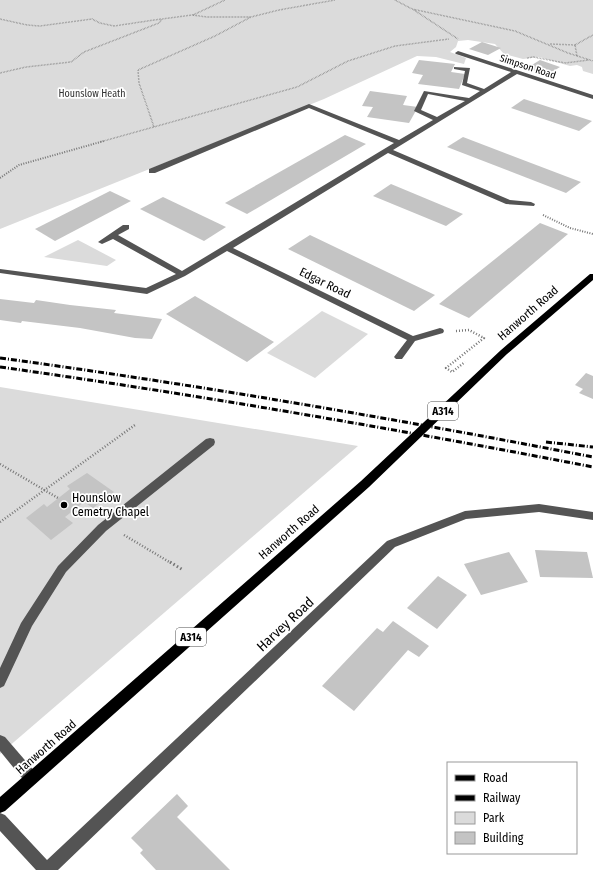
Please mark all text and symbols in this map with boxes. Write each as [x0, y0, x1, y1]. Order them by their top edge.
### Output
street label: Simpson Road [498, 52, 557, 82]
park label: Hounslow Heath [58, 88, 126, 100]
street label: Edgar Road [297, 265, 353, 301]
street label: Hanworth Road [495, 283, 561, 343]
road number: A314 [428, 402, 458, 420]
place label: Hounslow Cemetry Chapel [72, 491, 149, 519]
marker: Hounslow Cemetry Chapel [59, 500, 69, 510]
street label: Hanworth Road [256, 502, 322, 562]
street label: Harvey Road [253, 594, 317, 655]
road number: A314 [176, 628, 206, 646]
street label: Hanworth Road [13, 717, 79, 777]
legend [447, 762, 577, 854]
text: Road [483, 771, 508, 785]
text: Railway [483, 791, 521, 805]
text: Park [483, 811, 505, 825]
text: Building [483, 831, 524, 845]

